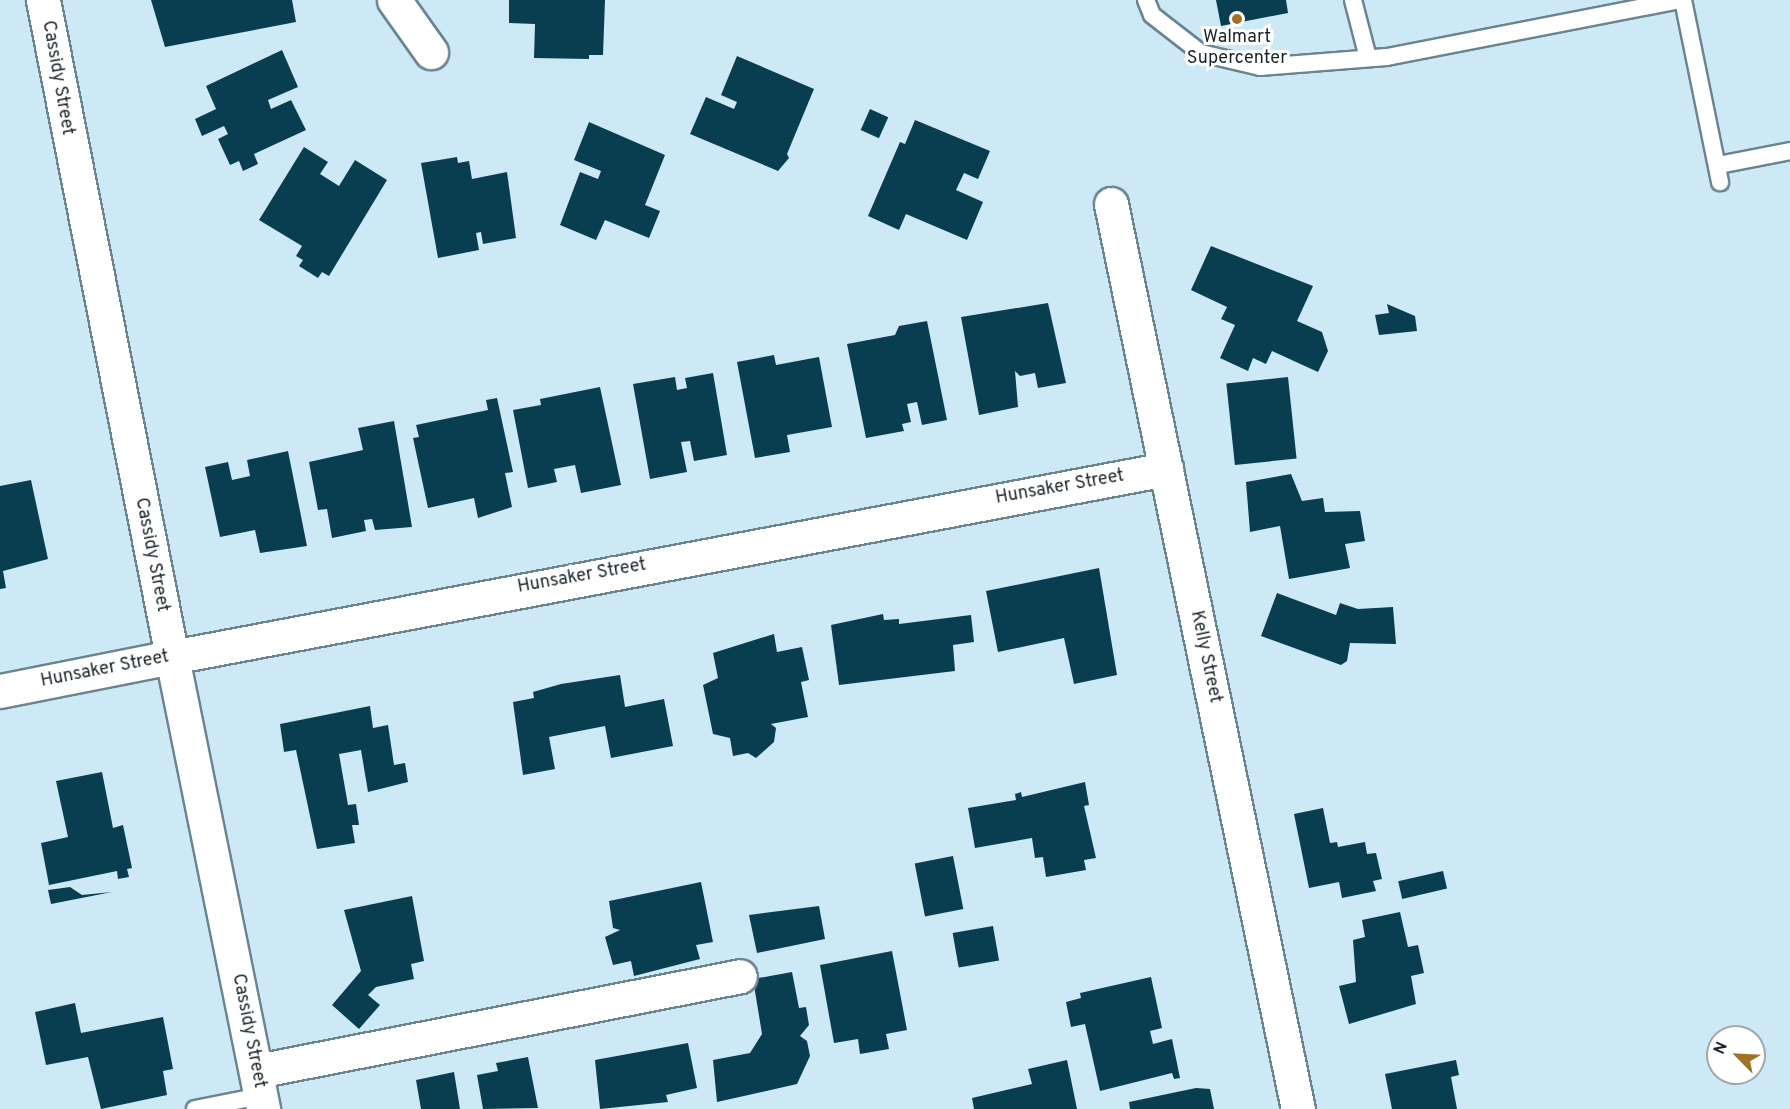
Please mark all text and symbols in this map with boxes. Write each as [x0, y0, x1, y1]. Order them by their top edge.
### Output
marker: Walmart Supercenter [1230, 12, 1244, 26]
street label: Cassidy Street [36, 19, 78, 137]
place label: Walmart Supercenter [1187, 28, 1287, 70]
street label: Hunsaker Street [994, 466, 1126, 510]
street label: Cassidy Street [129, 496, 173, 614]
street label: Hunsaker Street [516, 555, 648, 599]
street label: Kelly Street [1185, 609, 1225, 705]
street label: Hunsaker Street [39, 647, 171, 693]
street label: Cassidy Street [226, 972, 270, 1090]
north arrow [1706, 1025, 1766, 1085]
text: N [1710, 1039, 1733, 1058]

